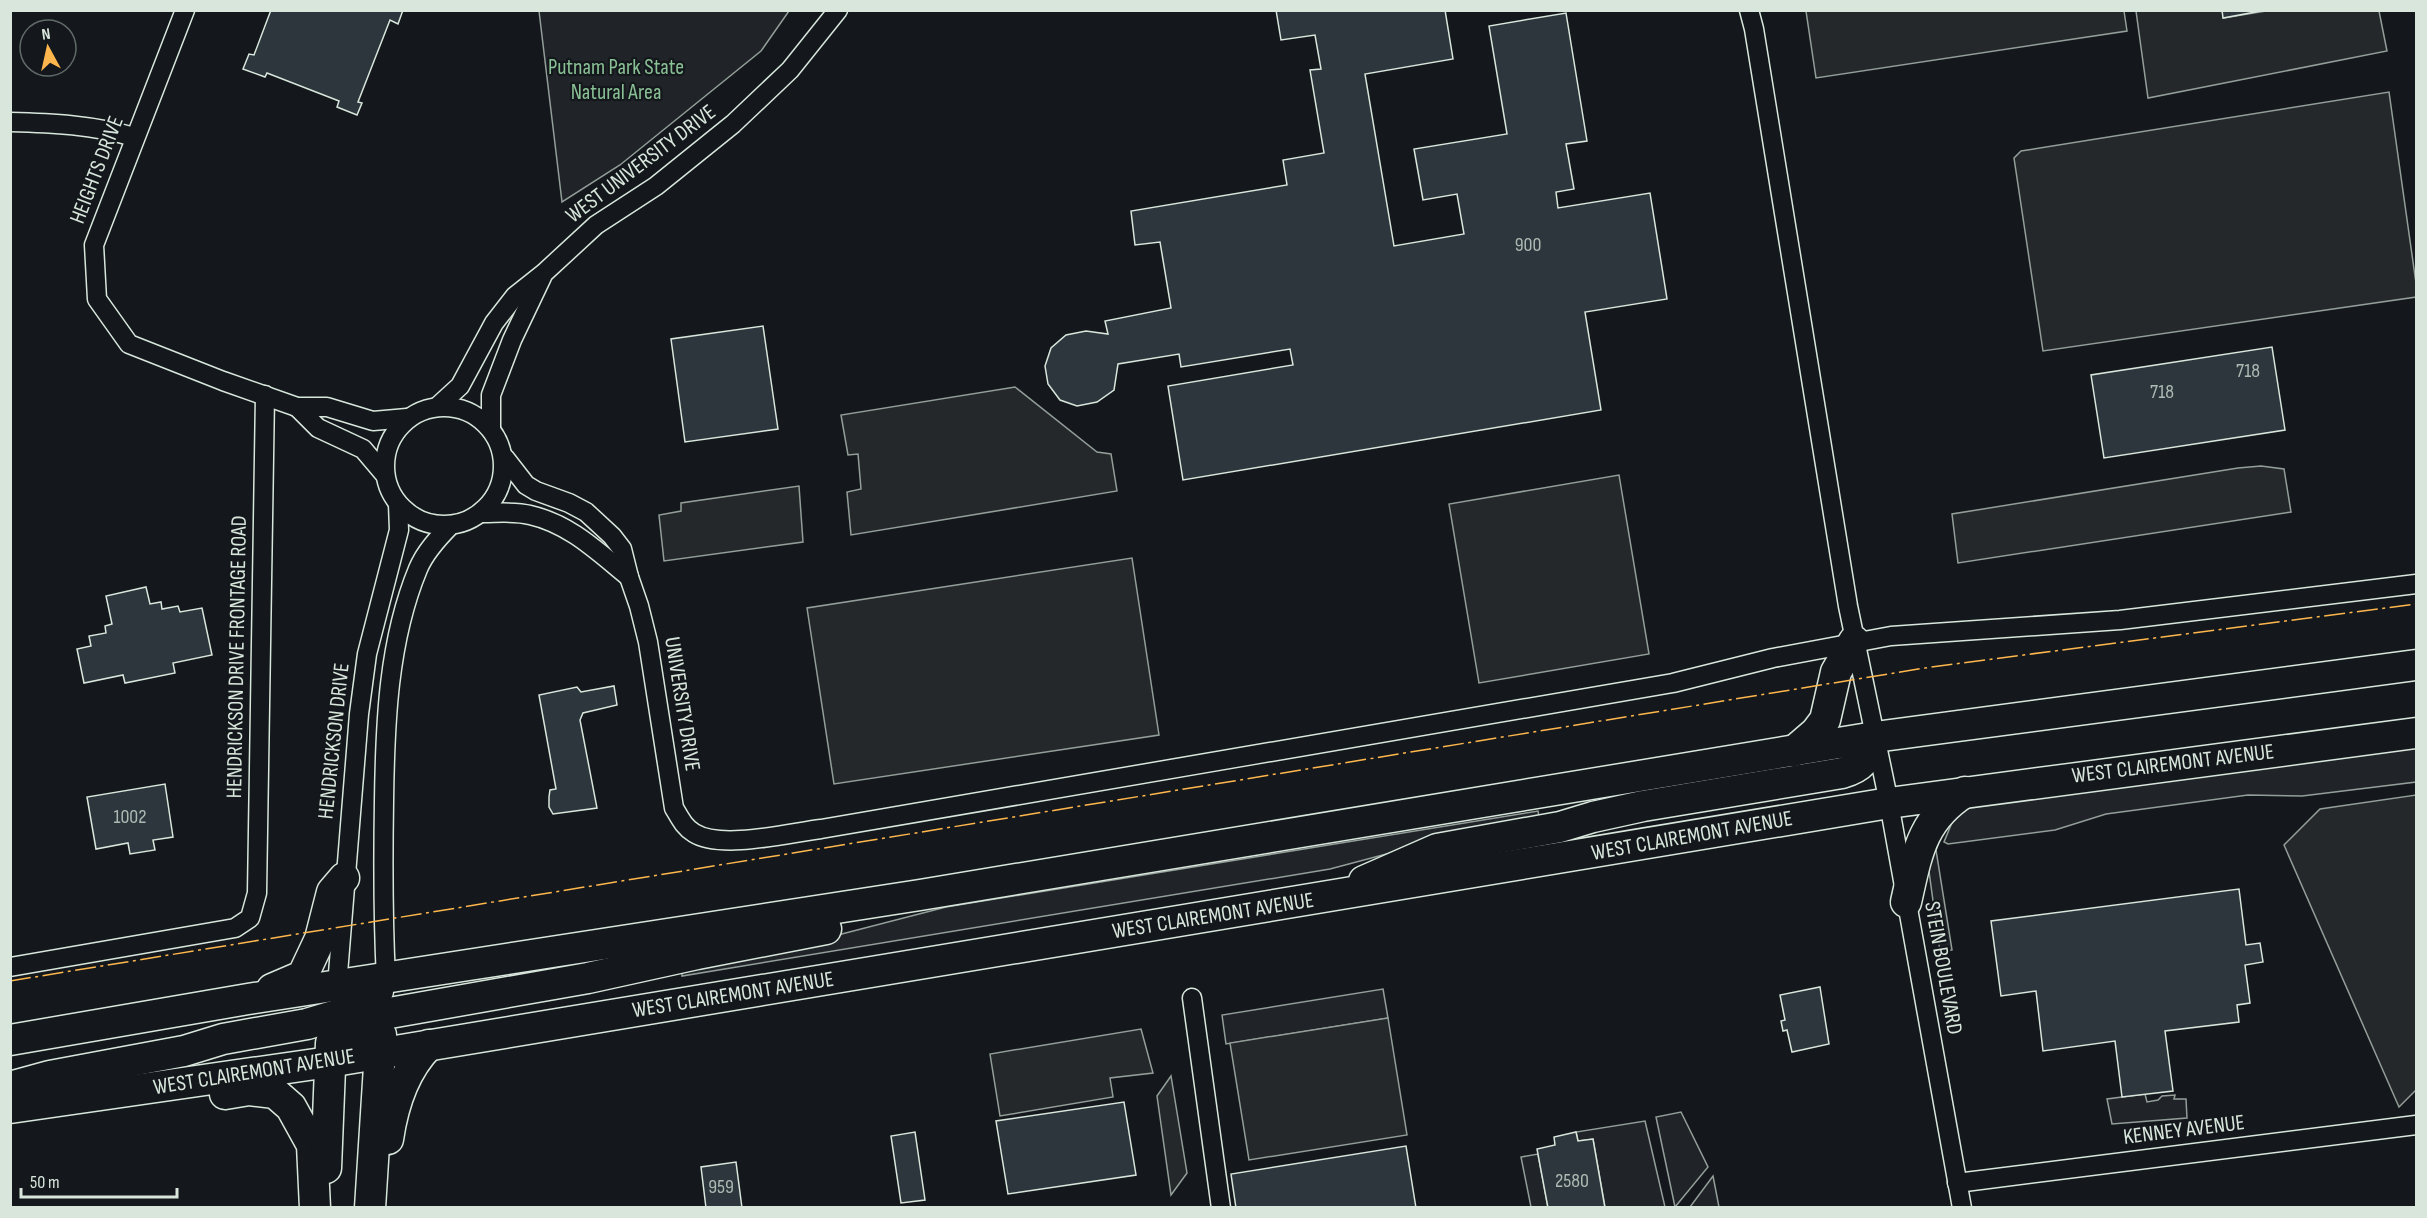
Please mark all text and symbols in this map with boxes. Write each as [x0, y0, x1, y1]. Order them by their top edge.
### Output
north arrow [18, 18, 78, 78]
text: N [41, 25, 52, 45]
park label: Putnam Park State Natural Area [548, 54, 684, 106]
street label: WEST UNIVERSITY DRIVE [561, 99, 721, 229]
street label: HEIGHTS DRIVE [64, 112, 130, 228]
house number: 900 [1515, 233, 1541, 257]
house number: 718 [2236, 359, 2260, 383]
house number: 718 [2150, 380, 2174, 404]
street label: HENDRICKSON DRIVE FRONTAGE ROAD [221, 515, 253, 799]
street label: UNIVERSITY DRIVE [658, 635, 706, 773]
street label: HENDRICKSON DRIVE [312, 662, 356, 820]
street label: WEST CLAIREMONT AVENUE [2070, 738, 2276, 790]
house number: 1002 [113, 805, 147, 829]
street label: WEST CLAIREMONT AVENUE [1589, 805, 1795, 867]
street label: WEST CLAIREMONT AVENUE [1110, 887, 1316, 945]
street label: STEIN BOULEVARD [1918, 899, 1968, 1037]
street label: WEST CLAIREMONT AVENUE [630, 966, 836, 1024]
street label: WEST CLAIREMONT AVENUE [151, 1043, 357, 1101]
street label: KENNEY AVENUE [2122, 1109, 2246, 1151]
scale bar [21, 1161, 177, 1199]
house number: 2580 [1555, 1169, 1589, 1193]
text: 50 m [30, 1172, 60, 1193]
house number: 959 [708, 1175, 734, 1199]

